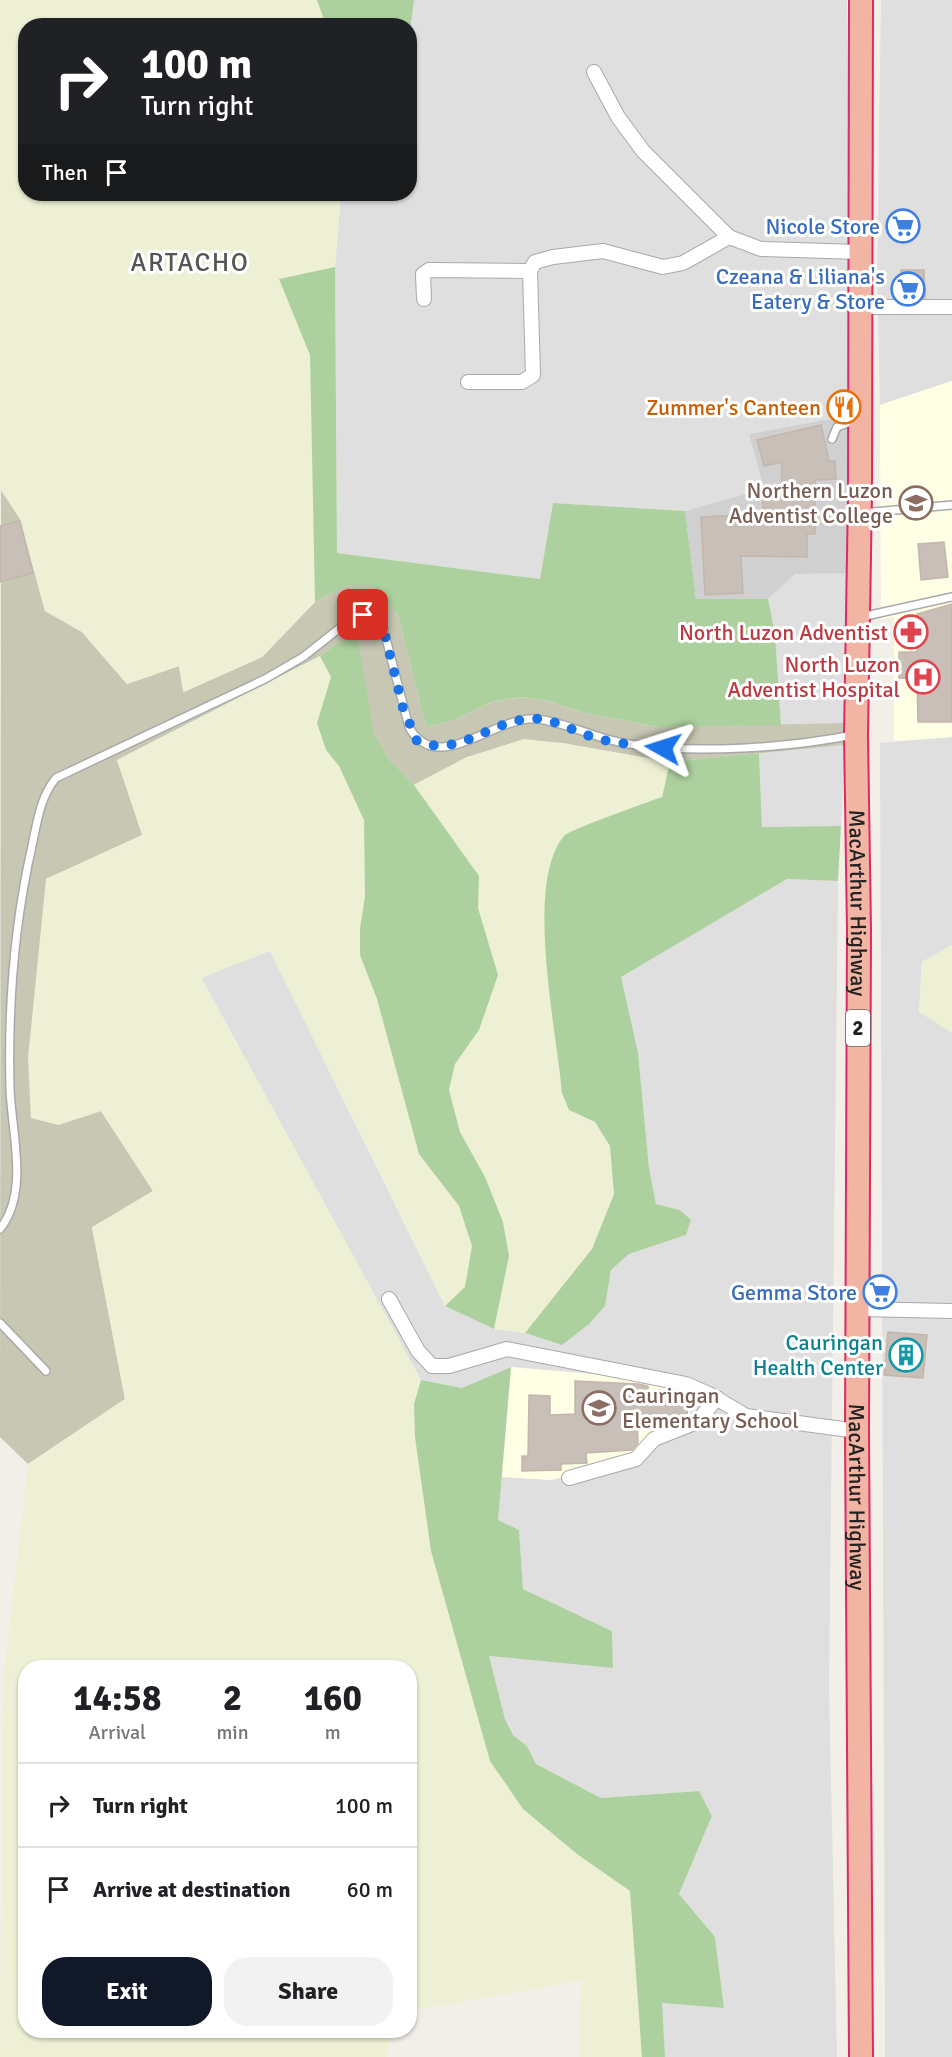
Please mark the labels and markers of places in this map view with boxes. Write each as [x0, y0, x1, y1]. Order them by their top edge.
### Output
supermarket icon: Nicole Store [885, 208, 921, 244]
place label: Nicole Store [765, 213, 880, 240]
place label: Czeana & Liliana's Eatery & Store [716, 263, 885, 315]
supermarket icon: Czeana & Liliana's Eatery & Store [890, 271, 926, 307]
restaurant icon: Zummer's Canteen [826, 389, 862, 425]
place label: Zummer's Canteen [646, 394, 821, 421]
place label: Northern Luzon Adventist College [729, 477, 893, 529]
school or university icon: Northern Luzon Adventist College [898, 485, 934, 521]
pin [337, 589, 388, 640]
pharmacy icon: North Luzon Adventist [893, 614, 929, 650]
place label: North Luzon Adventist [679, 619, 888, 646]
place label: North Luzon Adventist Hospital [728, 651, 900, 703]
hospital icon: North Luzon Adventist Hospital [905, 659, 941, 695]
supermarket icon: Gemma Store [862, 1274, 898, 1310]
place label: Gemma Store [731, 1279, 857, 1306]
place label: Cauringan Health Center [753, 1329, 883, 1381]
building icon: Cauringan Health Center [888, 1337, 924, 1373]
place label: Cauringan Elementary School [622, 1382, 799, 1434]
school or university icon: Cauringan Elementary School [581, 1390, 617, 1426]

